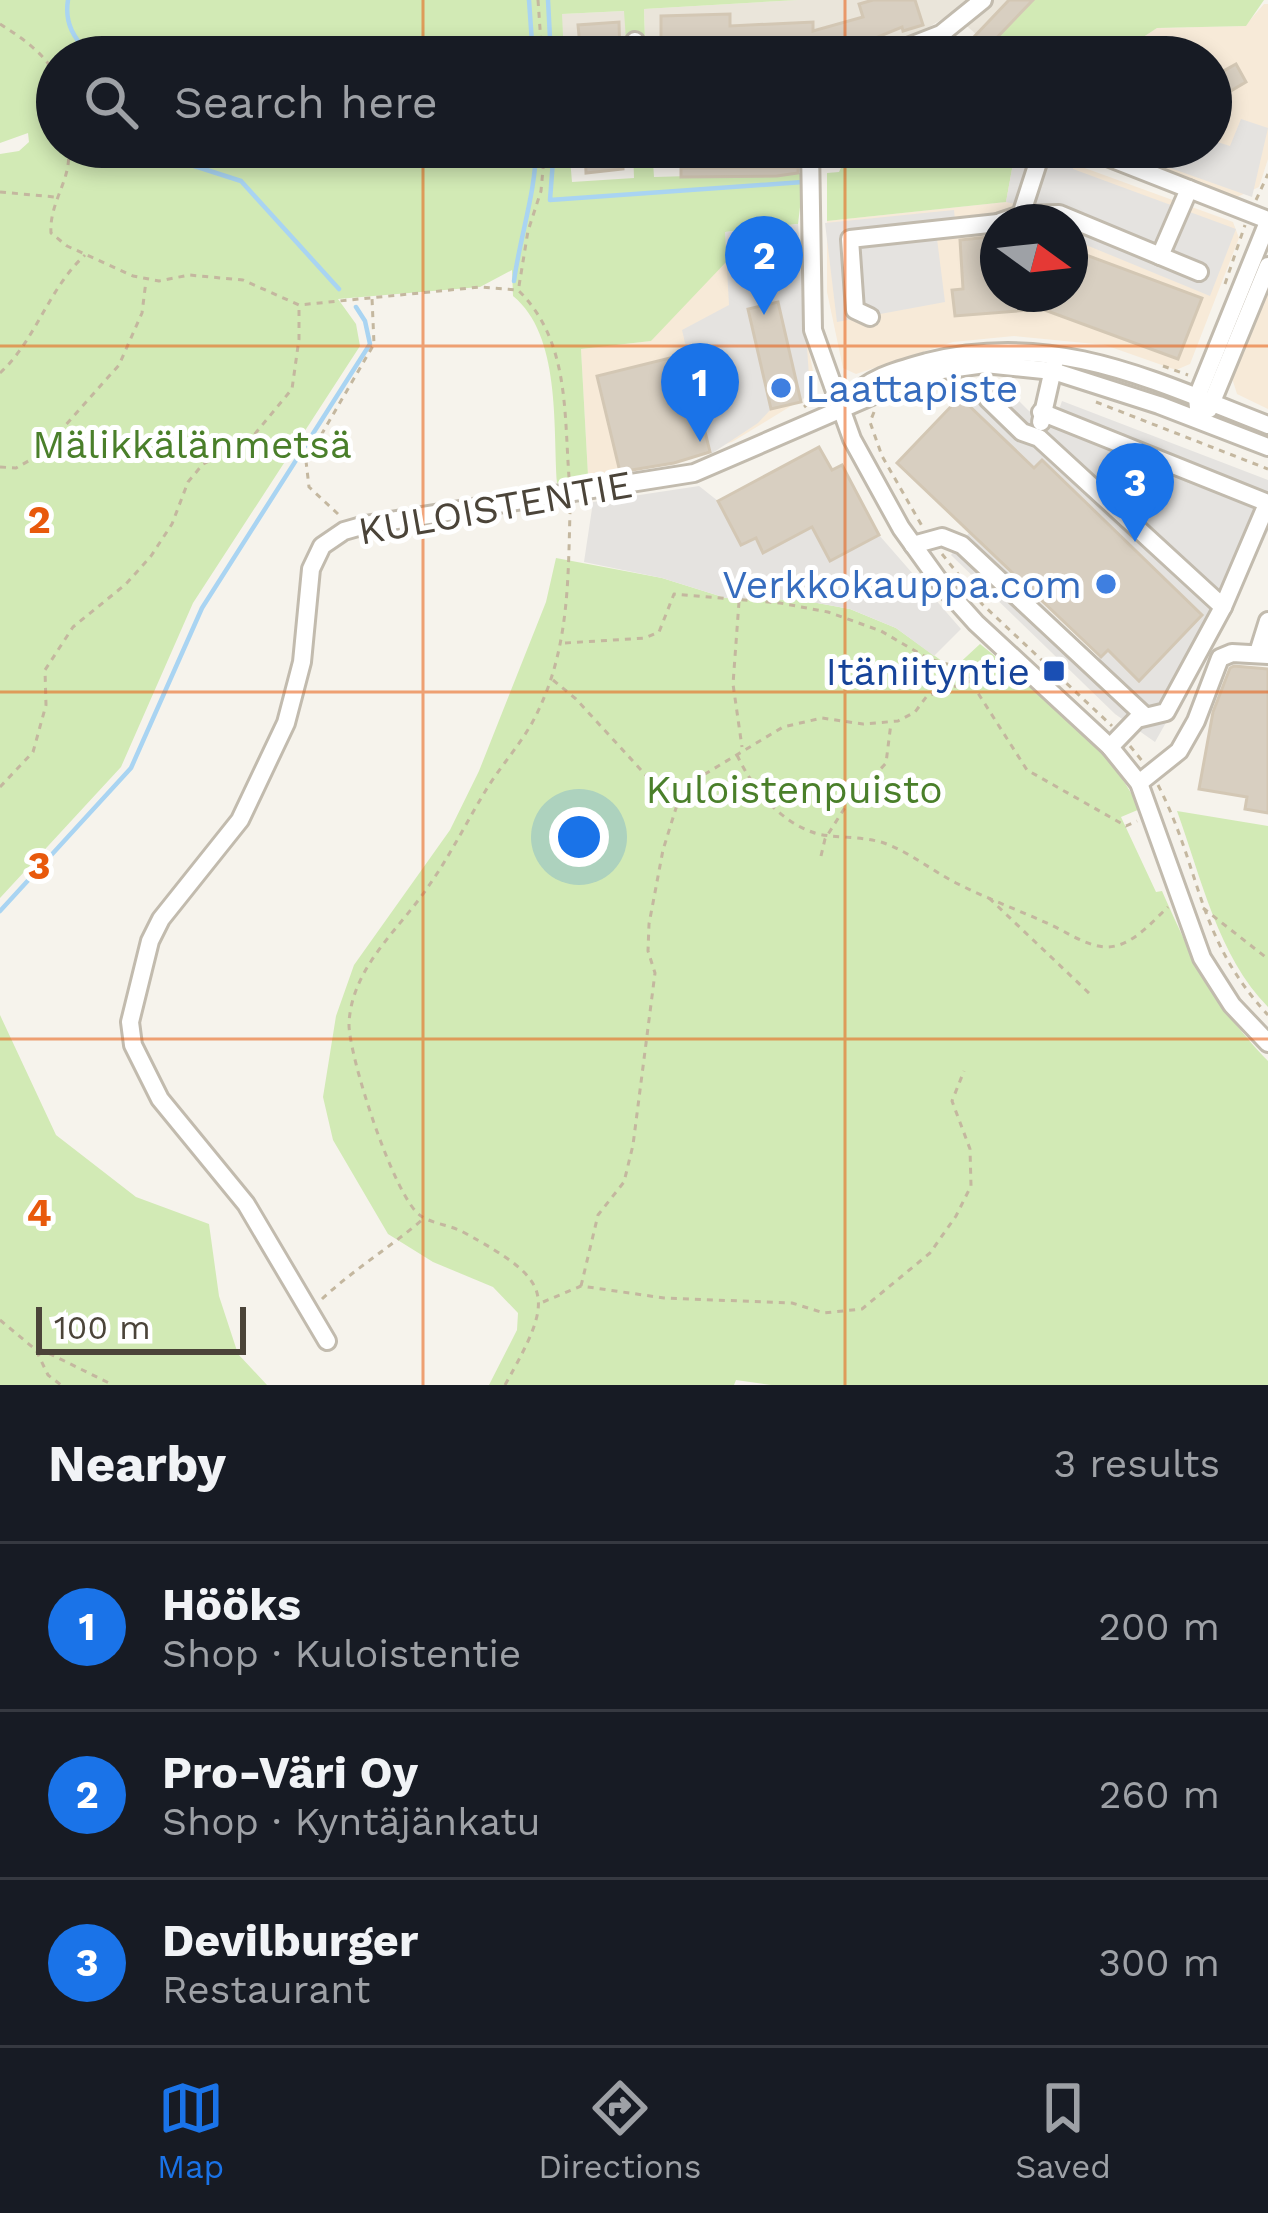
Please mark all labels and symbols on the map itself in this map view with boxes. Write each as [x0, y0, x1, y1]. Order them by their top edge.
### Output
north arrow [980, 204, 1088, 312]
pin: 2 [725, 216, 803, 315]
pin: 1 [661, 343, 739, 442]
place label: Laattapiste [805, 366, 1018, 411]
marker: Laattapiste [768, 375, 794, 401]
park label: Mälikkälänmetsä [32, 422, 352, 467]
pin: 3 [1096, 443, 1174, 542]
street label: KULOISTENTIE [355, 461, 635, 554]
text: 2 [27, 497, 51, 542]
place label: Verkkokauppa.com [722, 562, 1082, 607]
marker: Verkkokauppa.com [1093, 571, 1119, 597]
place label: Itäniityntie [826, 649, 1030, 694]
marker: Itäniityntie [1041, 658, 1067, 684]
park label: Kuloistenpuisto [645, 767, 943, 812]
your location [549, 807, 609, 867]
text: 3 [27, 843, 51, 888]
text: 4 [26, 1190, 52, 1235]
scale bar [36, 1301, 246, 1354]

